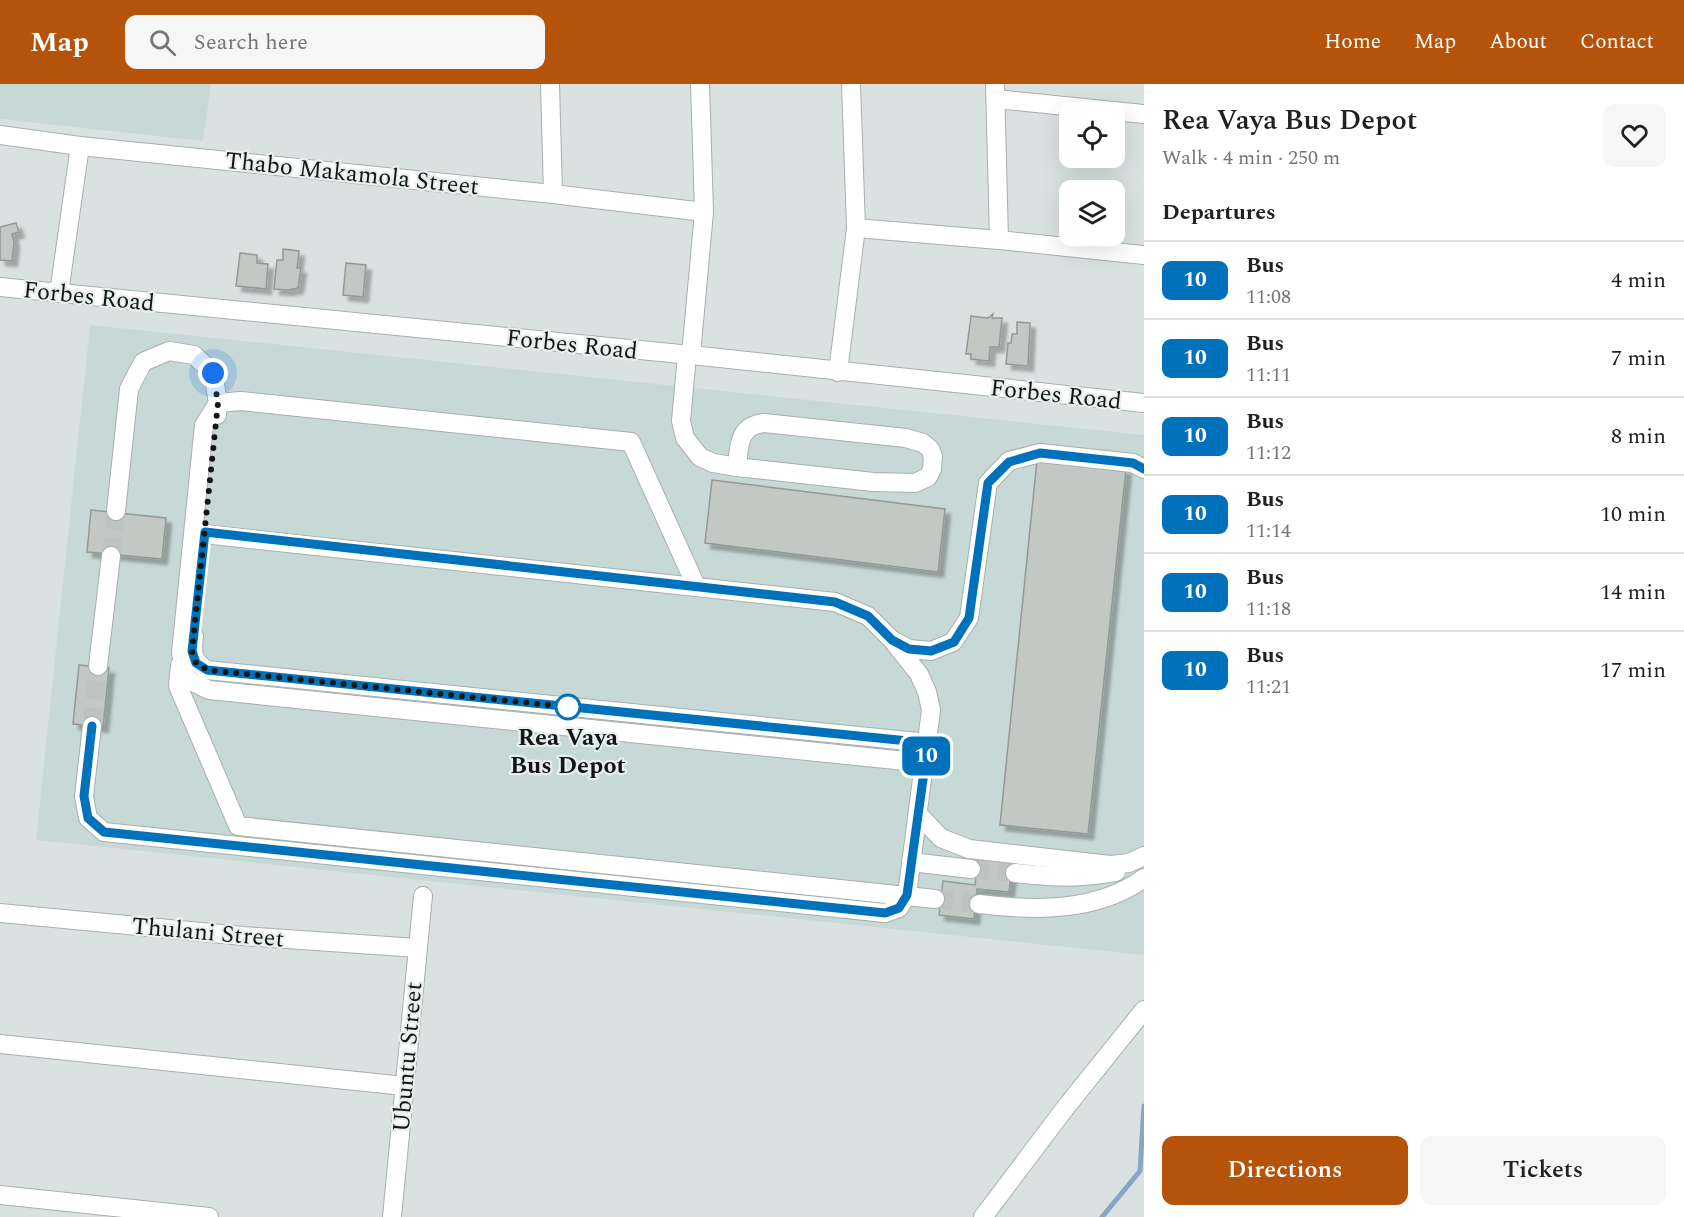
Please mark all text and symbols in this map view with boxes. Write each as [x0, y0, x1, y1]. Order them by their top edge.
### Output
search box [125, 15, 545, 69]
text: Map [30, 21, 89, 64]
icon: search [146, 26, 179, 59]
text: Search here [194, 26, 308, 59]
text: Home [1324, 26, 1381, 58]
text: Map [1414, 26, 1456, 58]
text: About [1489, 26, 1547, 58]
text: Contact [1580, 26, 1654, 58]
text: Rea Vaya Bus Depot [1162, 99, 1417, 142]
map controls [1059, 102, 1125, 246]
button: locate [1059, 102, 1125, 168]
button: heart [1603, 104, 1666, 167]
street label: Thabo Makamola Street [223, 143, 481, 205]
text: Walk · 4 min · 250 m [1162, 143, 1340, 173]
button: layers [1059, 180, 1125, 246]
text: Departures [1162, 196, 1276, 229]
text: Bus [1246, 249, 1284, 282]
text: 10 [1183, 264, 1207, 296]
text: 4 min [1611, 264, 1666, 297]
street label: Forbes Road [21, 272, 156, 322]
text: 11:08 [1246, 282, 1291, 312]
street label: Forbes Road [504, 320, 639, 370]
text: Bus [1246, 327, 1284, 360]
text: 10 [1183, 342, 1207, 374]
text: 7 min [1611, 342, 1666, 375]
your location [198, 358, 228, 388]
text: 11:11 [1246, 360, 1291, 390]
street label: Forbes Road [988, 370, 1123, 420]
text: Bus [1246, 405, 1284, 438]
text: 10 [1183, 420, 1207, 452]
text: 8 min [1611, 420, 1666, 453]
text: 11:12 [1246, 438, 1291, 468]
text: Bus [1246, 483, 1284, 516]
text: 10 [1183, 498, 1207, 530]
text: 10 min [1600, 498, 1666, 531]
text: 11:14 [1246, 516, 1291, 546]
text: Bus [1246, 561, 1284, 594]
text: 10 [1183, 576, 1207, 608]
text: 14 min [1600, 576, 1666, 609]
text: 11:18 [1246, 594, 1291, 624]
text: Bus [1246, 639, 1284, 672]
text: 10 [1183, 654, 1207, 686]
text: 17 min [1600, 654, 1666, 687]
text: 11:21 [1246, 672, 1291, 702]
marker: Rea Vaya Bus Depot [555, 694, 581, 720]
place label: Rea Vaya Bus Depot [510, 720, 626, 784]
line badge: 10 [899, 736, 953, 776]
text: 10 [914, 740, 938, 772]
street label: Thulani Street [130, 908, 286, 958]
street label: Ubuntu Street [383, 980, 432, 1134]
button: Directions [1162, 1136, 1408, 1205]
button: Tickets [1420, 1136, 1666, 1205]

